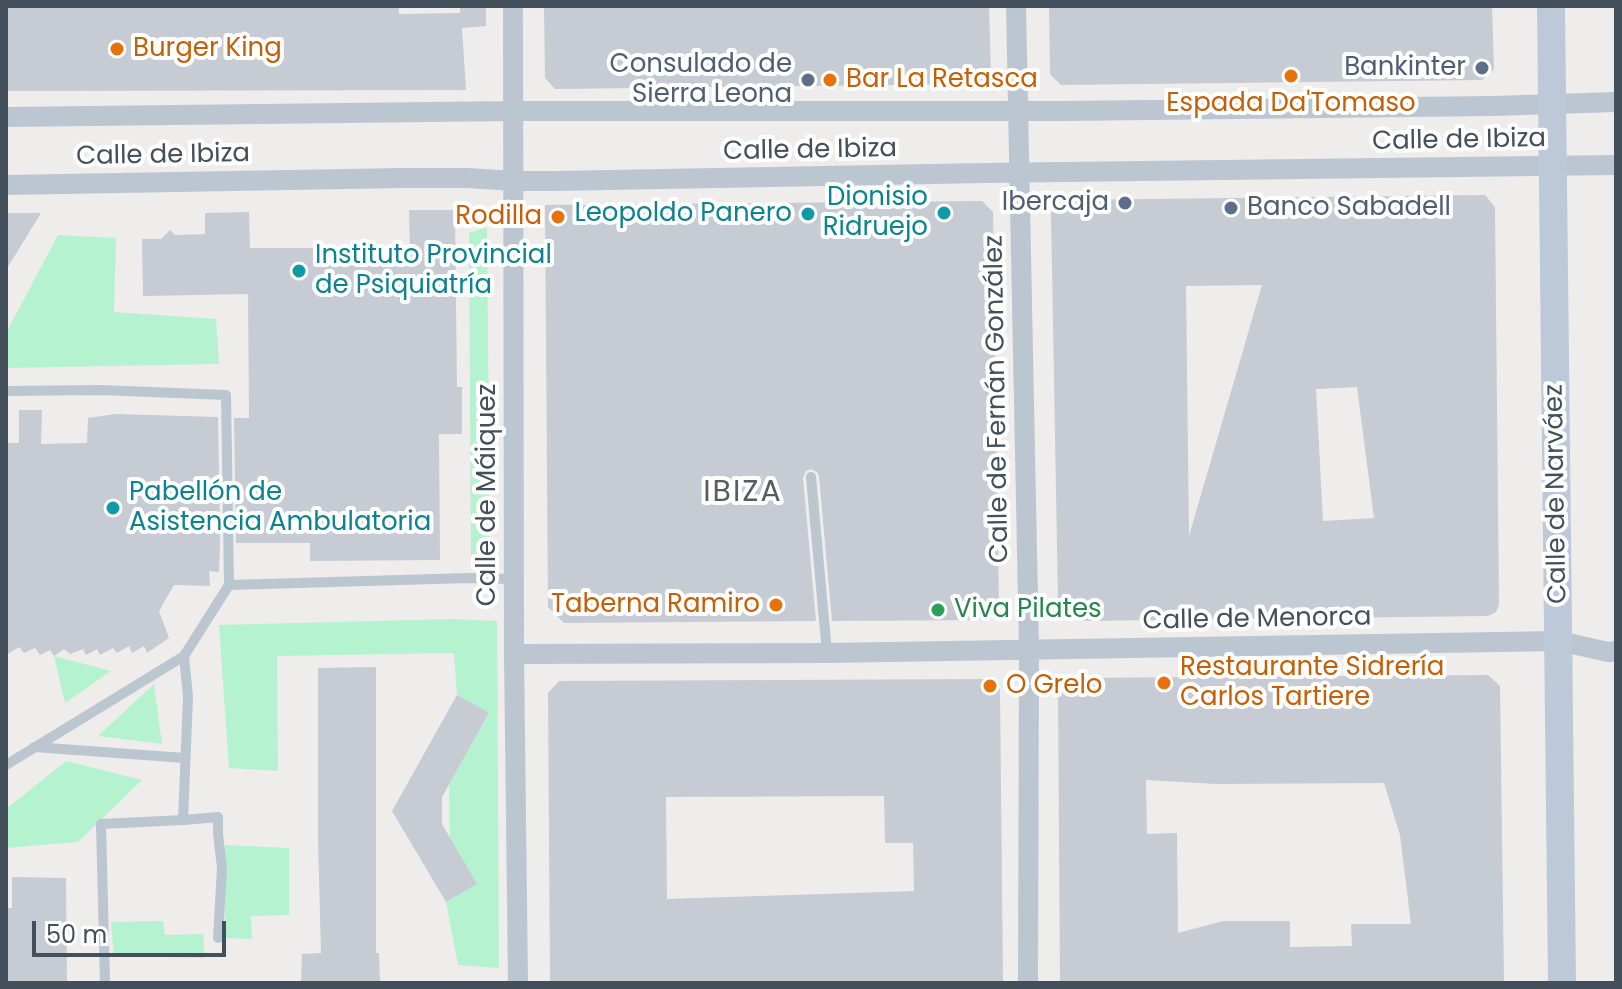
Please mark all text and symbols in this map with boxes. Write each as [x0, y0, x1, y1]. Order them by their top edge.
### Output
place label: Burger King [133, 33, 282, 65]
marker: Burger King [108, 40, 126, 58]
place label: Consulado de Sierra Leona [610, 49, 792, 110]
place label: Bankinter [1344, 52, 1466, 84]
marker: Bankinter [1473, 59, 1491, 77]
place label: Bar La Retasca [846, 64, 1038, 96]
marker: Espada Da'Tomaso [1282, 67, 1300, 85]
marker: Consulado de Sierra Leona [799, 71, 817, 89]
marker: Bar La Retasca [821, 71, 839, 89]
place label: Espada Da'Tomaso [1166, 88, 1416, 120]
street label: Calle de Ibiza [1372, 124, 1546, 158]
street label: Calle de Ibiza [723, 134, 897, 168]
street label: Calle de Ibiza [76, 139, 250, 173]
place label: Dionisio Ridruejo [823, 182, 928, 244]
place label: Ibercaja [1002, 187, 1109, 219]
place label: Banco Sabadell [1247, 192, 1451, 224]
marker: Ibercaja [1116, 194, 1134, 212]
place label: Leopoldo Panero [575, 198, 792, 230]
marker: Banco Sabadell [1222, 199, 1240, 217]
place label: Rodilla [455, 201, 542, 233]
marker: Dionisio Ridruejo [935, 204, 953, 222]
marker: Leopoldo Panero [799, 205, 817, 223]
marker: Rodilla [549, 208, 567, 226]
street label: Calle de Fernán González [980, 235, 1016, 563]
place label: Instituto Provincial de Psiquiatría [315, 240, 552, 302]
marker: Instituto Provincial de Psiquiatría [290, 262, 308, 280]
street label: Calle de Máiquez [472, 384, 504, 606]
street label: Calle de Narváez [1539, 384, 1575, 604]
district label: IBIZA [703, 475, 783, 511]
place label: Pabellón de Asistencia Ambulatoria [129, 477, 431, 538]
marker: Pabellón de Asistencia Ambulatoria [104, 499, 122, 517]
place label: Taberna Ramiro [551, 589, 760, 621]
place label: Viva Pilates [954, 594, 1102, 626]
marker: Taberna Ramiro [767, 596, 785, 614]
marker: Viva Pilates [929, 601, 947, 619]
street label: Calle de Menorca [1142, 602, 1372, 638]
place label: Restaurante Sidrería Carlos Tartiere [1180, 652, 1444, 714]
place label: O Grelo [1006, 670, 1102, 702]
marker: Restaurante Sidrería Carlos Tartiere [1155, 674, 1173, 692]
marker: O Grelo [981, 677, 999, 695]
scale bar [36, 905, 230, 955]
text: 50 m [46, 918, 107, 951]

